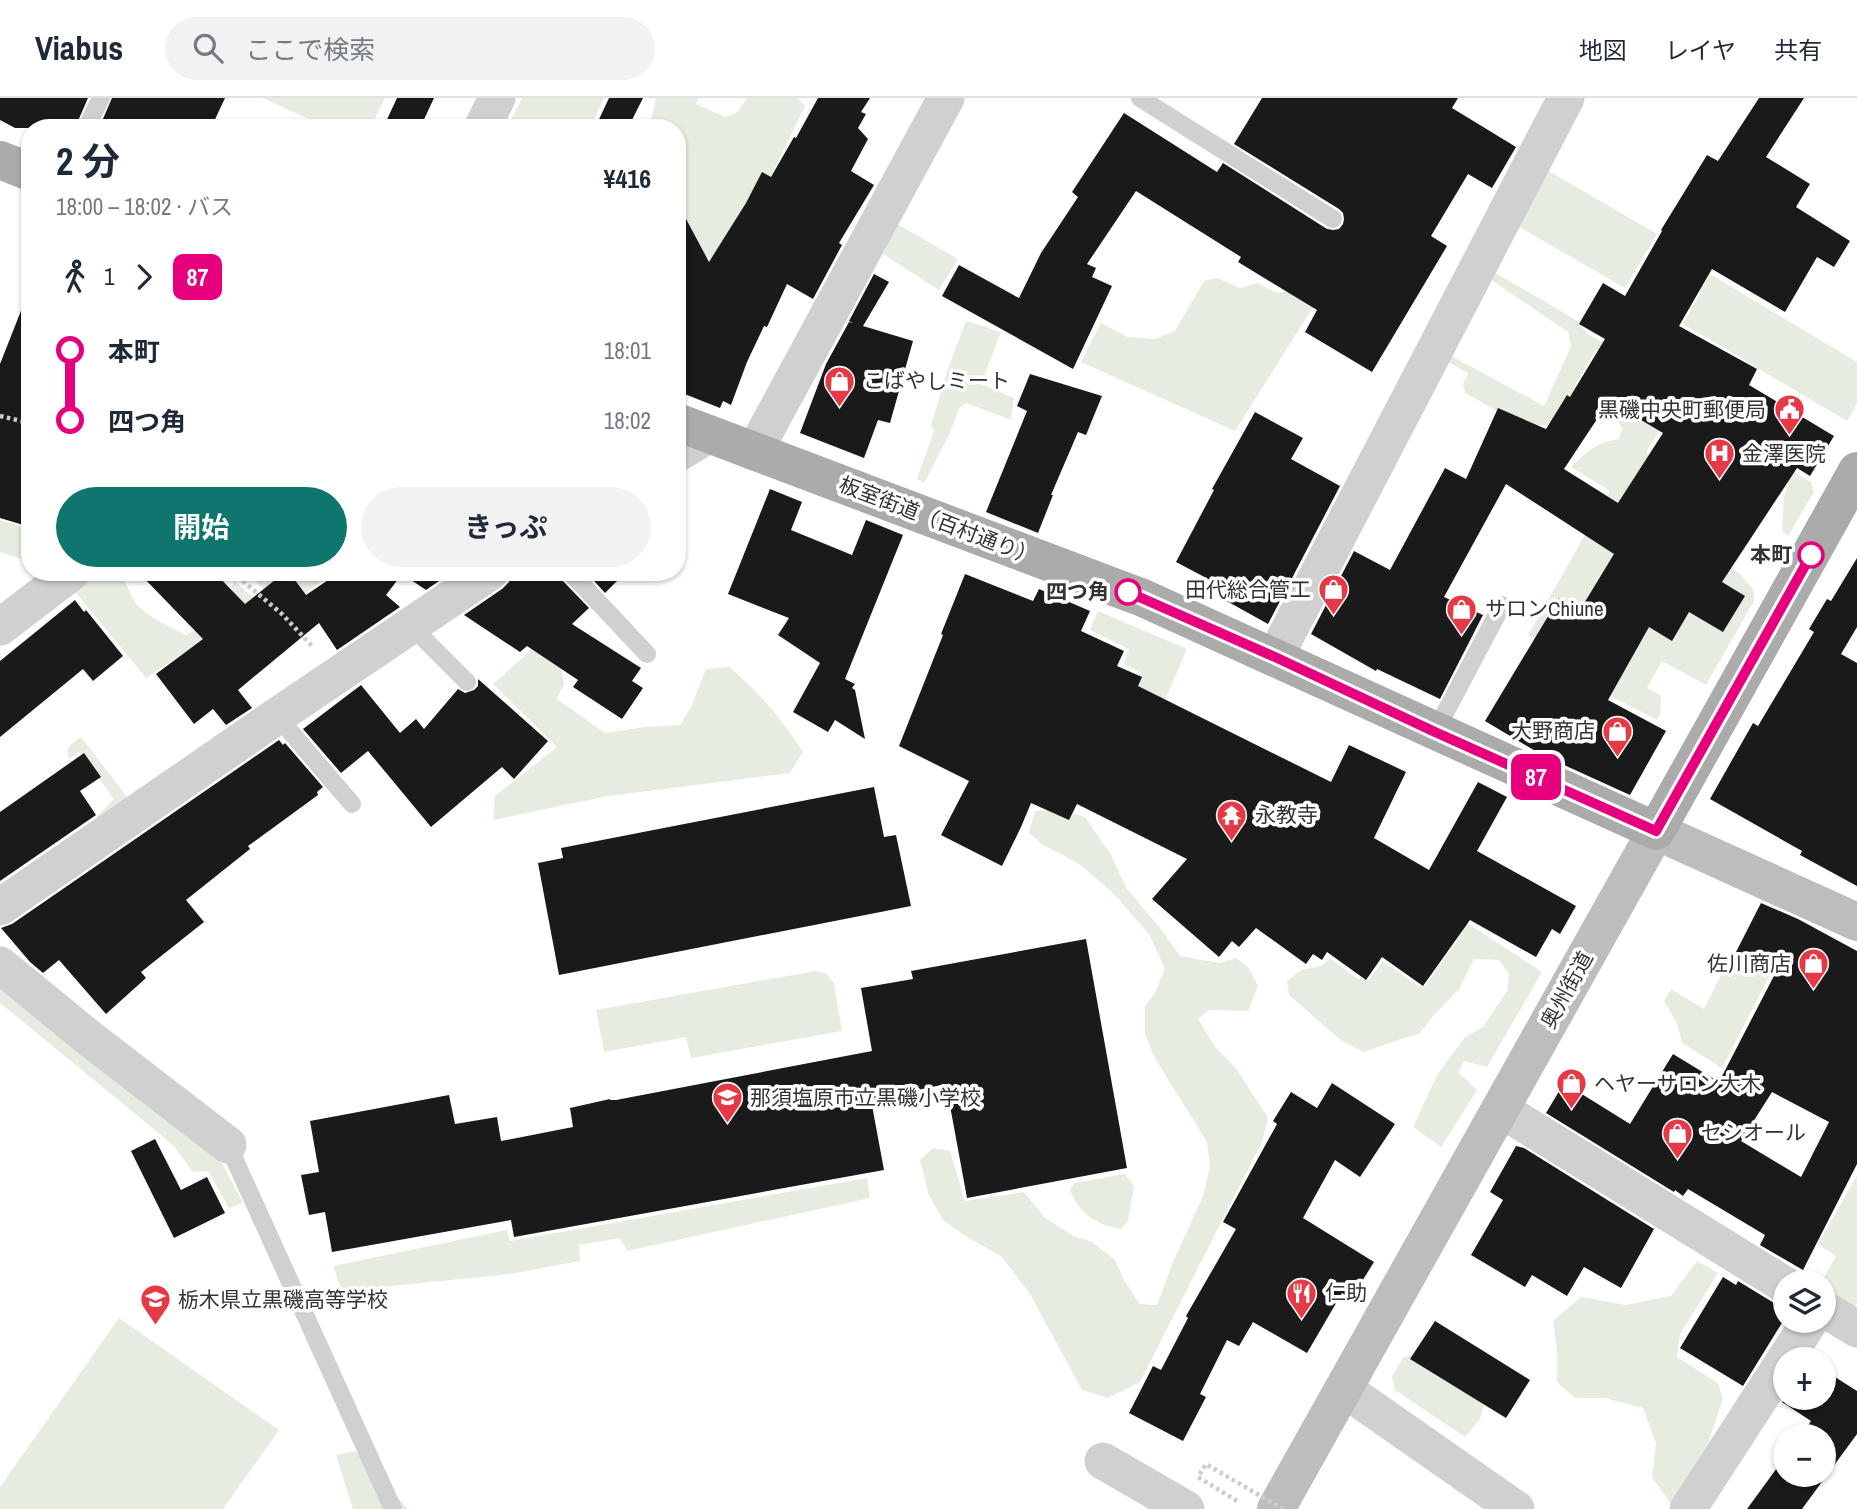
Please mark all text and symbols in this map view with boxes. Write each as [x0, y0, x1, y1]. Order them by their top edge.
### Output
search box [165, 17, 655, 80]
text: Viabus [35, 26, 123, 70]
icon: search [189, 29, 227, 67]
text: ここで検索 [245, 32, 375, 67]
text: 地図 [1579, 34, 1627, 66]
text: レイヤ [1665, 34, 1736, 66]
text: 共有 [1774, 34, 1822, 66]
text: 2 分 [56, 136, 120, 187]
text: ¥416 [604, 161, 651, 196]
text: 18:00 – 18:02 · バス [56, 191, 233, 222]
icon: walk [56, 258, 94, 296]
icon: forward [125, 258, 163, 296]
text: 1 [104, 261, 115, 292]
text: 87 [187, 261, 208, 293]
text: 本町 [108, 334, 160, 369]
text: 18:01 [604, 335, 651, 366]
shop icon: こばやしミート [823, 364, 857, 408]
place label: こばやしミート [863, 366, 1010, 395]
public building icon: 黒磯中央町郵便局 [1772, 393, 1806, 437]
place label: 黒磯中央町郵便局 [1598, 395, 1766, 424]
text: 四つ角 [108, 404, 186, 439]
text: 18:02 [604, 405, 651, 436]
hospital icon: 金澤医院 [1702, 437, 1736, 481]
place label: 金澤医院 [1742, 439, 1826, 468]
street label: 板室街道（百村通り） [835, 469, 1041, 572]
button: 開始 [56, 487, 347, 567]
button: きっぷ [361, 487, 651, 567]
place label: 本町 [1750, 540, 1792, 569]
marker: 本町 [1798, 542, 1824, 568]
shop icon: 田代総合管工 [1317, 573, 1351, 617]
place label: 田代総合管工 [1185, 575, 1311, 604]
place label: 四つ角 [1046, 577, 1109, 606]
marker: 四つ角 [1115, 579, 1141, 605]
shop icon: サロンChiune [1445, 592, 1479, 636]
place label: サロンChiune [1485, 594, 1604, 623]
shop icon: 大野商店 [1601, 714, 1635, 758]
place label: 大野商店 [1511, 716, 1595, 745]
line badge: 87 [1504, 754, 1568, 800]
text: 87 [1525, 761, 1547, 793]
temple icon: 永教寺 [1215, 798, 1249, 842]
place label: 永教寺 [1255, 800, 1318, 829]
street label: 奥州街道 [1534, 946, 1600, 1034]
shop icon: 佐川商店 [1797, 947, 1831, 991]
place label: 佐川商店 [1707, 949, 1791, 978]
shop icon: ヘヤーサロン大木 [1554, 1067, 1588, 1111]
place label: ヘヤーサロン大木 [1594, 1069, 1762, 1098]
school or university icon: 那須塩原市立黒磯小学校 [710, 1081, 744, 1125]
place label: 那須塩原市立黒磯小学校 [750, 1083, 981, 1112]
shop icon: セシオール [1661, 1116, 1695, 1160]
place label: セシオール [1701, 1118, 1806, 1147]
map controls [1773, 1270, 1836, 1487]
button: layers [1773, 1270, 1836, 1333]
restaurant icon: 仁助 [1285, 1276, 1319, 1320]
place label: 仁助 [1325, 1278, 1367, 1307]
school or university icon: 栃木県立黒磯高等学校 [138, 1283, 172, 1327]
place label: 栃木県立黒磯高等学校 [178, 1285, 388, 1314]
button: + [1773, 1347, 1836, 1410]
button: − [1773, 1424, 1836, 1487]

